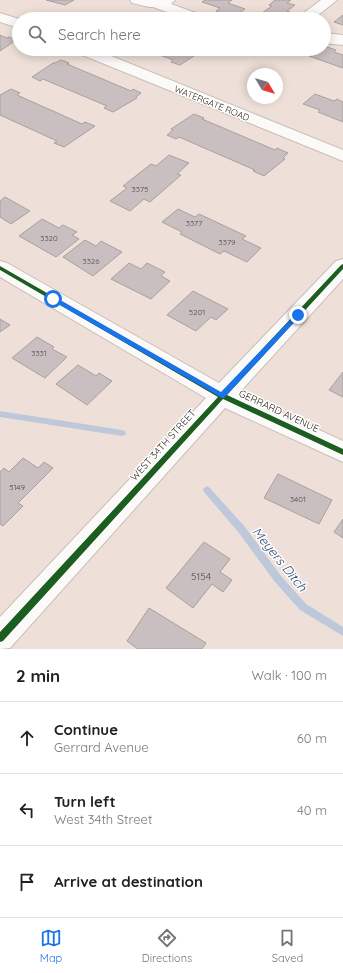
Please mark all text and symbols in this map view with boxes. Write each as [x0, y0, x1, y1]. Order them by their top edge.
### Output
search box [12, 12, 331, 56]
icon: search [26, 23, 48, 45]
text: Search here [58, 25, 141, 44]
north arrow [247, 68, 283, 104]
street label: WATERGATE ROAD [173, 83, 252, 123]
house number: 3375 [132, 184, 148, 194]
house number: 3377 [186, 218, 202, 228]
house number: 3320 [40, 233, 58, 243]
house number: 3379 [219, 237, 236, 247]
house number: 3326 [82, 256, 100, 266]
route start [44, 290, 62, 308]
route end [289, 306, 307, 324]
house number: 5201 [189, 307, 205, 317]
house number: 3331 [31, 348, 47, 358]
street label: GERRARD AVENUE [237, 387, 322, 435]
street label: WEST 34TH STREET [127, 406, 199, 484]
house number: 5149 [9, 482, 25, 492]
house number: 3401 [290, 494, 306, 504]
water label: Meyers Ditch [249, 524, 311, 595]
house number: 5154 [191, 570, 211, 583]
text: 2 min [16, 665, 60, 686]
text: Walk · 100 m [251, 667, 327, 683]
text: Continue [54, 720, 118, 739]
icon: ahead [16, 727, 38, 749]
text: 60 m [297, 730, 327, 746]
text: Gerrard Avenue [54, 739, 149, 755]
text: Turn left [54, 792, 116, 811]
icon: left [16, 799, 38, 821]
text: 40 m [297, 802, 327, 818]
text: West 34th Street [54, 811, 152, 827]
icon: arrive [16, 871, 38, 893]
text: Arrive at destination [54, 872, 203, 891]
tab: Map [40, 927, 62, 965]
tab: Directions [142, 927, 192, 965]
tab: Saved [272, 927, 303, 965]

